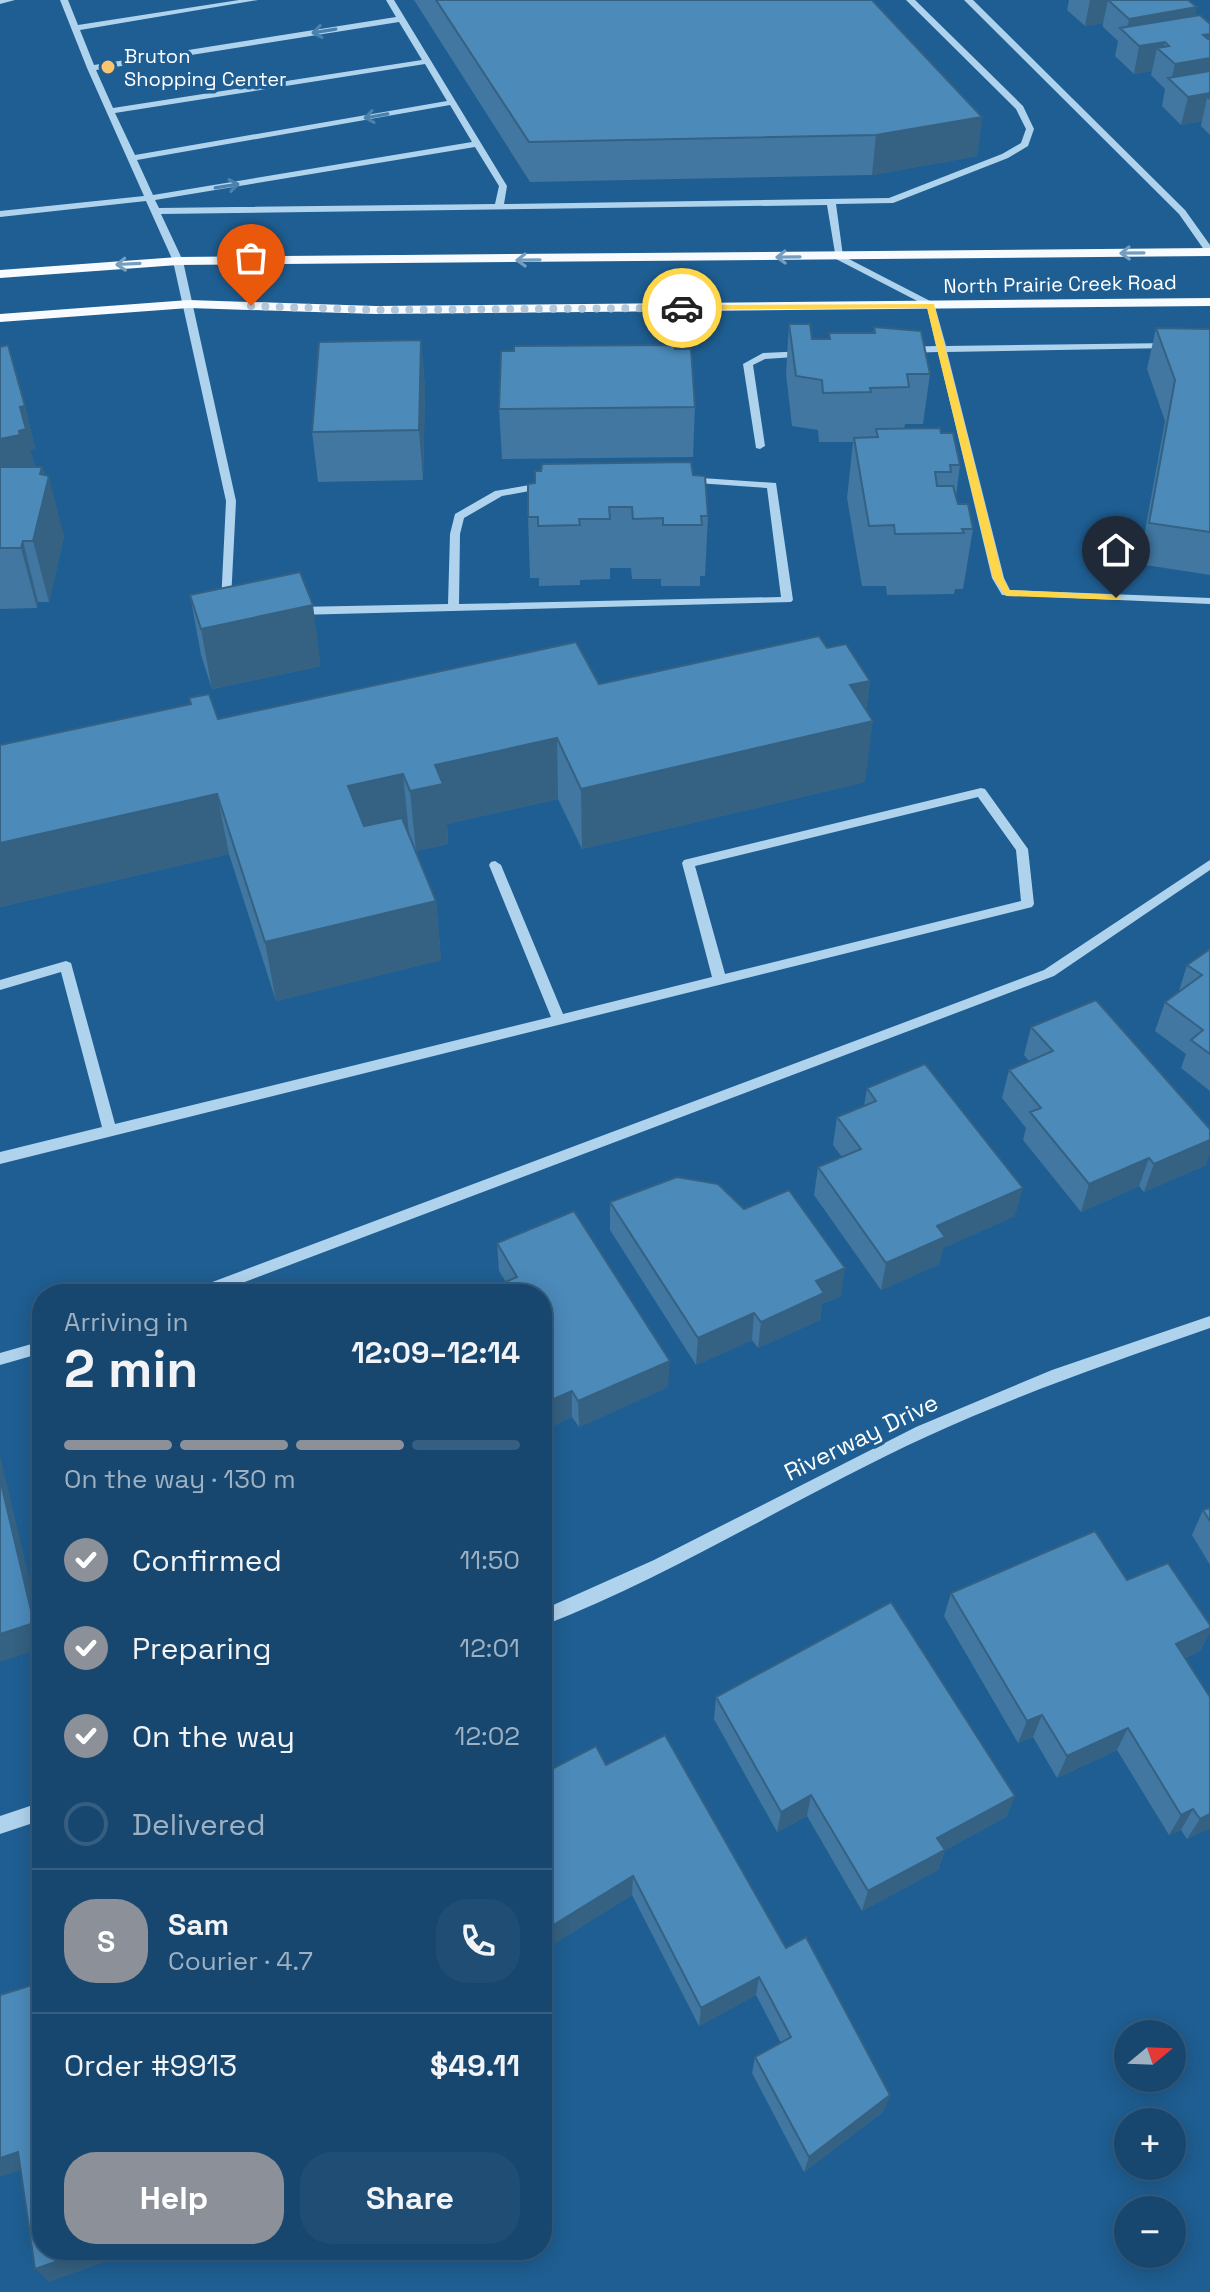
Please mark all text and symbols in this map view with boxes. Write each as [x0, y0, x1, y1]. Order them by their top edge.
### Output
one-way arrow [312, 24, 337, 39]
place label: Bruton Shopping Center [124, 43, 287, 92]
marker: Bruton Shopping Center [99, 58, 117, 76]
one-way arrow [364, 109, 390, 124]
one-way arrow [214, 177, 239, 192]
pin [217, 224, 285, 306]
icon: bag [229, 236, 273, 280]
one-way arrow [1119, 245, 1146, 261]
one-way arrow [775, 250, 802, 265]
one-way arrow [515, 252, 542, 268]
one-way arrow [115, 257, 142, 272]
courier [642, 268, 722, 348]
street label: North Prairie Creek Road [943, 269, 1177, 299]
icon: car [660, 286, 704, 330]
pin [1082, 516, 1150, 598]
icon: home [1094, 528, 1138, 572]
text: Arriving in [64, 1305, 188, 1339]
text: 12:09–12:14 [351, 1333, 520, 1372]
text: 2 min [64, 1336, 198, 1402]
street label: Riverway Drive [779, 1386, 943, 1488]
text: On the way · 130 m [64, 1462, 296, 1496]
icon: check [64, 1538, 108, 1582]
text: Confirmed [132, 1541, 282, 1580]
text: 11:50 [459, 1543, 520, 1577]
icon: check [64, 1626, 108, 1670]
text: Preparing [132, 1629, 271, 1668]
text: 12:01 [459, 1631, 520, 1665]
icon: check [64, 1714, 108, 1758]
text: On the way [132, 1717, 295, 1756]
text: 12:02 [455, 1719, 520, 1753]
text: Delivered [132, 1805, 266, 1844]
button: phone [436, 1899, 520, 1983]
text: Sam [168, 1905, 229, 1944]
text: S [97, 1922, 115, 1961]
text: Courier · 4.7 [168, 1944, 313, 1978]
north arrow [1114, 2020, 1186, 2092]
map controls [1114, 2020, 1186, 2268]
text: Order #9913 [64, 2046, 237, 2085]
text: $49.11 [430, 2046, 520, 2085]
button: + [1114, 2108, 1186, 2180]
button: Help [64, 2152, 284, 2244]
button: Share [300, 2152, 520, 2244]
button: − [1114, 2196, 1186, 2268]

